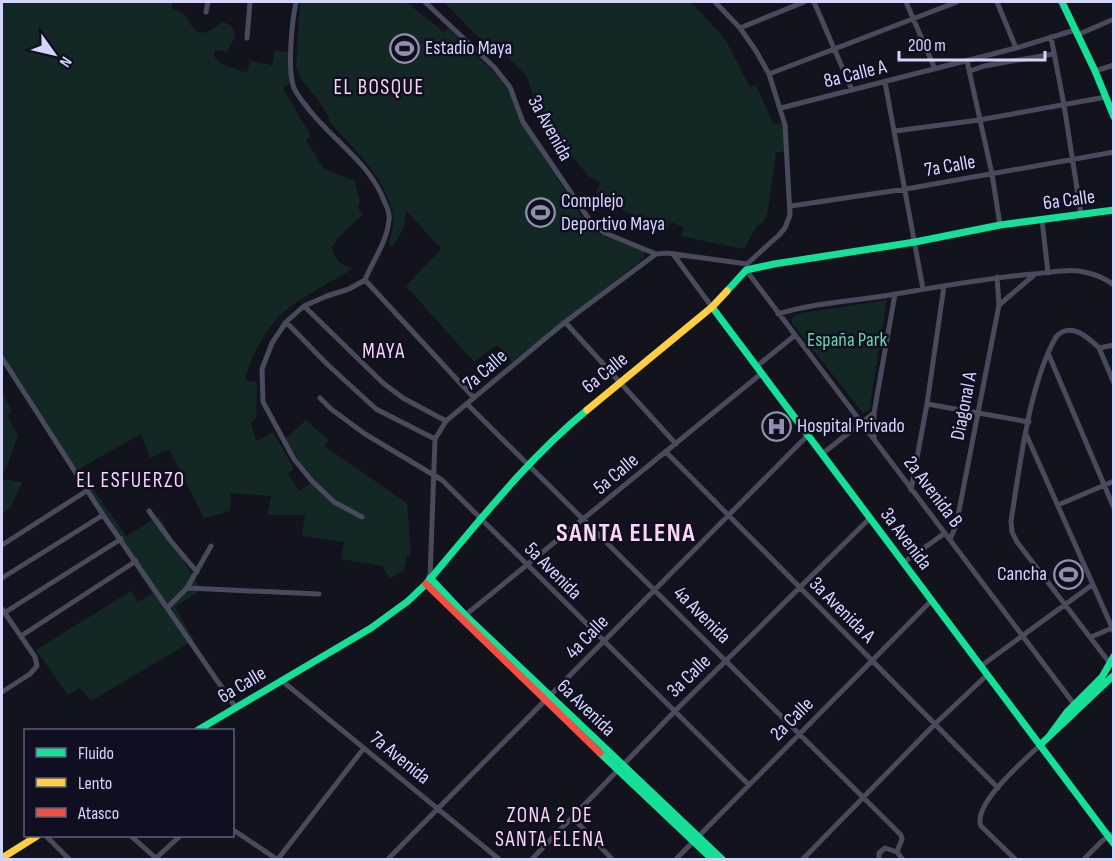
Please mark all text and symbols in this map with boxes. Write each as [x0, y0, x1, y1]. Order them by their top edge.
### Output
north arrow [24, 24, 84, 84]
scale bar [899, 24, 1044, 62]
sports icon: Estadio Maya [388, 32, 420, 64]
text: 200 m [908, 35, 946, 56]
place label: Estadio Maya [425, 36, 512, 60]
text: N [55, 53, 75, 70]
street label: 8a Calle A [821, 55, 889, 93]
district label: EL BOSQUE [333, 75, 425, 100]
street label: 3a Avenida [522, 91, 578, 165]
street label: 7a Calle [923, 150, 977, 182]
street label: 6a Calle [1041, 184, 1097, 216]
place label: Complejo Deportivo Maya [561, 189, 665, 236]
sports icon: Complejo Deportivo Maya [524, 196, 556, 228]
park label: España Park [807, 328, 887, 352]
district label: MAYA [362, 339, 406, 364]
street label: 7a Calle [458, 344, 512, 396]
street label: 6a Calle [577, 347, 633, 399]
street label: Diagonal A [946, 369, 982, 442]
hospital icon: Hospital Privado [760, 410, 792, 442]
place label: Hospital Privado [797, 414, 905, 438]
street label: 5a Calle [589, 448, 643, 500]
street label: 2a Avenida B [898, 451, 968, 533]
district label: EL ESFUERZO [76, 468, 186, 493]
street label: 3a Avenida [875, 503, 937, 575]
district label: SANTA ELENA [556, 518, 696, 549]
street label: 5a Avenida [519, 537, 587, 605]
sports icon: Cancha [1052, 558, 1084, 590]
place label: Cancha [997, 562, 1047, 586]
street label: 3a Avenida A [804, 572, 880, 648]
street label: 4a Avenida [668, 581, 736, 649]
street label: 4a Calle [560, 610, 614, 664]
street label: 3a Calle [662, 649, 716, 703]
street label: 6a Calle [213, 661, 271, 709]
street label: 6a Avenida [552, 674, 620, 742]
street label: 2a Calle [765, 692, 819, 746]
street label: 7a Avenida [365, 726, 435, 790]
legend [24, 729, 234, 837]
text: Fluido [78, 743, 114, 764]
text: Lento [78, 773, 112, 794]
text: Atasco [77, 803, 119, 824]
district label: ZONA 2 DE SANTA ELENA [495, 803, 605, 852]

